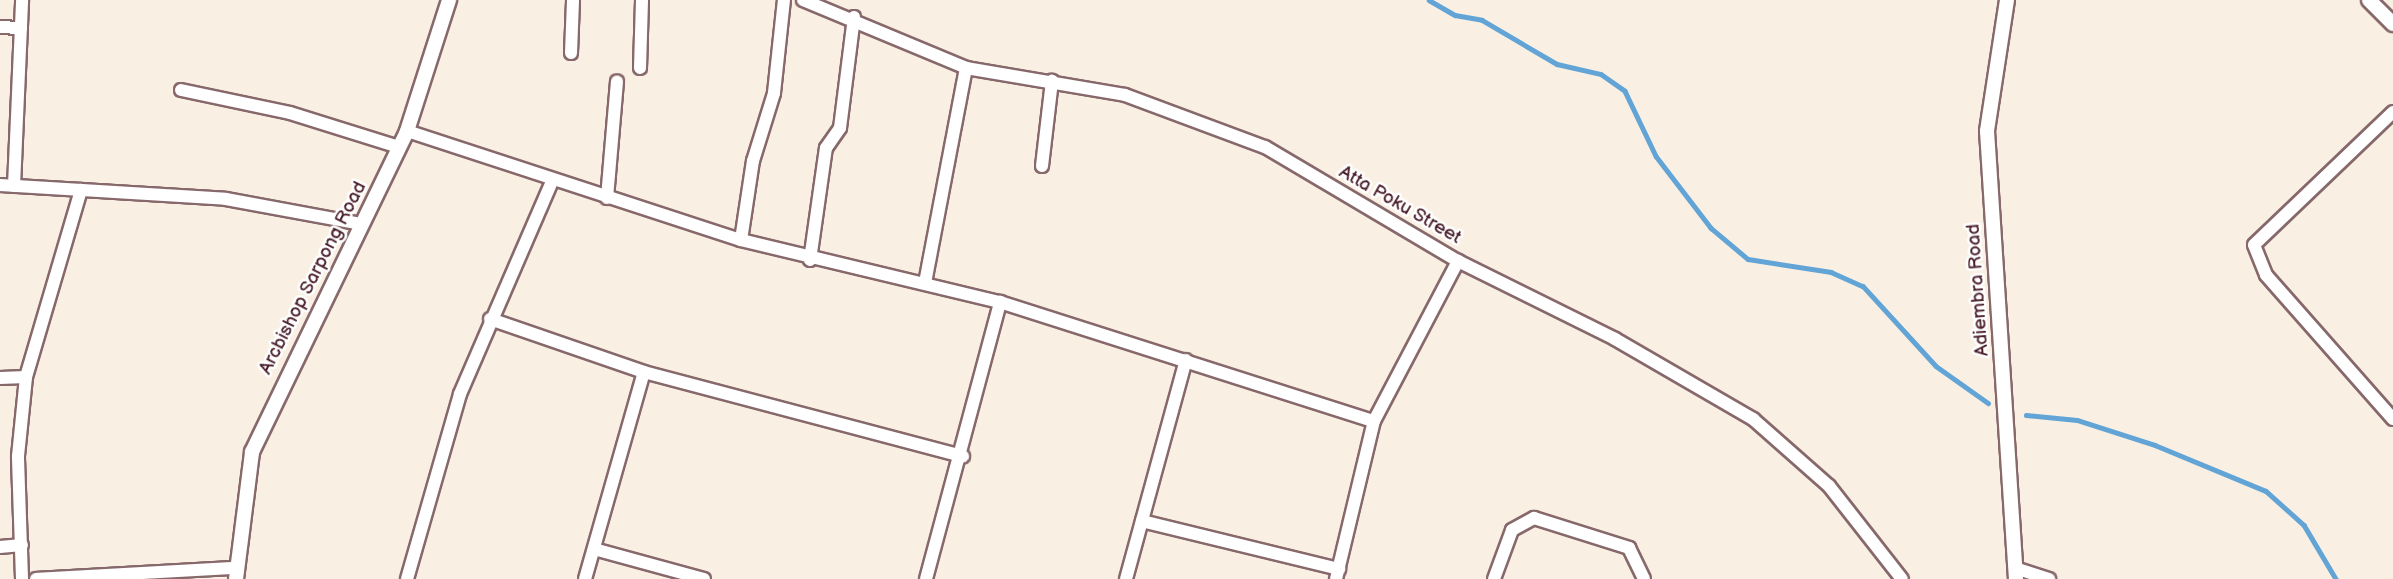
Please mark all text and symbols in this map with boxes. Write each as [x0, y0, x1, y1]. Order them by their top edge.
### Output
street label: Atta Poku Street [1335, 161, 1465, 249]
street label: Arcbishop Sarpong Road [254, 178, 372, 378]
street label: Adiembra Road [1962, 223, 1994, 357]

